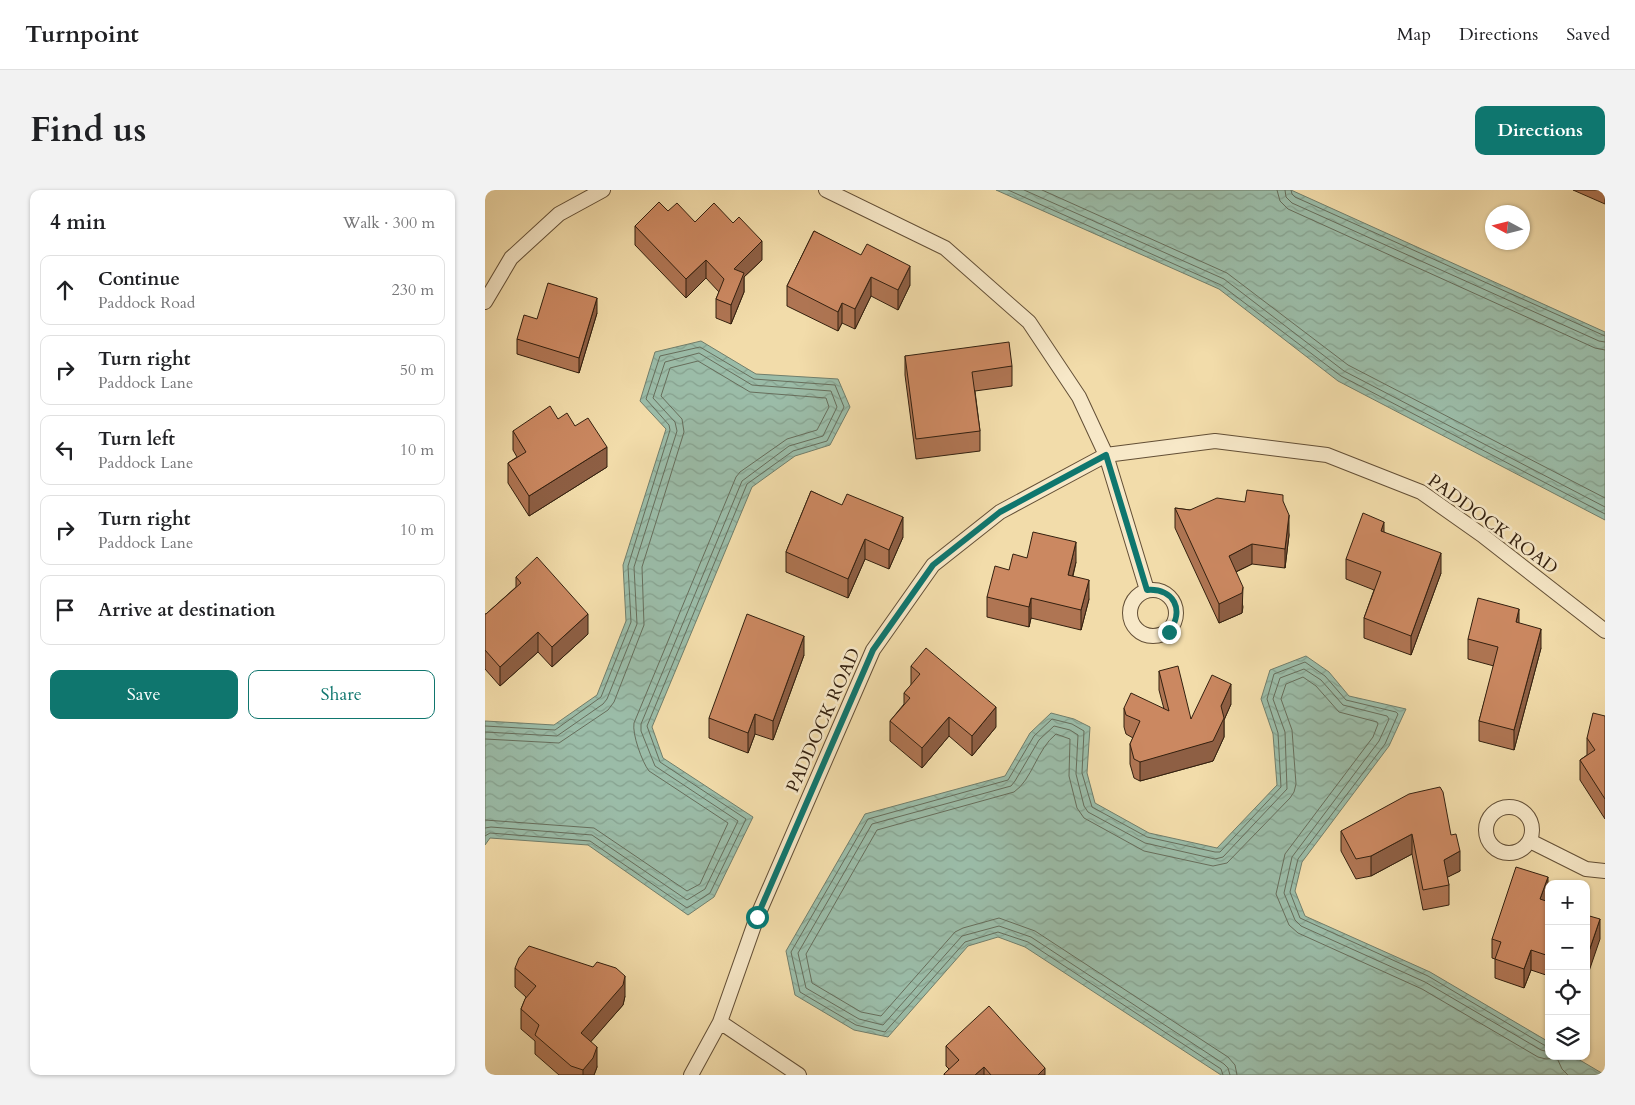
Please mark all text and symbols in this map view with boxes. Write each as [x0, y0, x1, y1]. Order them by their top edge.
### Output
text: Turnpoint [25, 18, 139, 51]
text: Map [1397, 22, 1431, 47]
text: Directions [1459, 22, 1538, 47]
text: Saved [1566, 22, 1610, 47]
text: Find us [30, 106, 146, 154]
button: Directions [1475, 106, 1605, 155]
north arrow [1485, 205, 1530, 250]
text: 4 min [50, 208, 106, 237]
text: Walk · 300 m [343, 212, 435, 234]
text: Continue [98, 266, 180, 292]
icon: ahead [51, 276, 79, 304]
text: 230 m [392, 279, 434, 301]
text: Paddock Road [98, 292, 195, 314]
text: Turn right [98, 346, 190, 372]
icon: right [51, 356, 79, 384]
text: 50 m [400, 359, 434, 381]
text: Paddock Lane [98, 372, 193, 394]
text: Turn left [98, 426, 175, 452]
icon: left [51, 436, 79, 464]
text: 10 m [400, 439, 434, 461]
text: Paddock Lane [98, 452, 193, 474]
street label: PADDOCK ROAD [1422, 469, 1563, 580]
text: Turn right [98, 506, 190, 532]
icon: right [51, 516, 79, 544]
text: 10 m [400, 519, 434, 541]
text: Paddock Lane [98, 532, 193, 554]
icon: arrive [51, 596, 79, 624]
text: Arrive at destination [98, 597, 275, 623]
route end [1158, 621, 1181, 644]
street label: PADDOCK ROAD [780, 644, 867, 796]
button: Save [50, 670, 238, 719]
button: Share [248, 670, 435, 719]
map controls [1545, 880, 1590, 1060]
button: + [1545, 880, 1590, 925]
route start [746, 906, 769, 929]
button: − [1545, 925, 1590, 970]
button: locate [1545, 970, 1590, 1015]
button: layers [1545, 1015, 1590, 1060]

